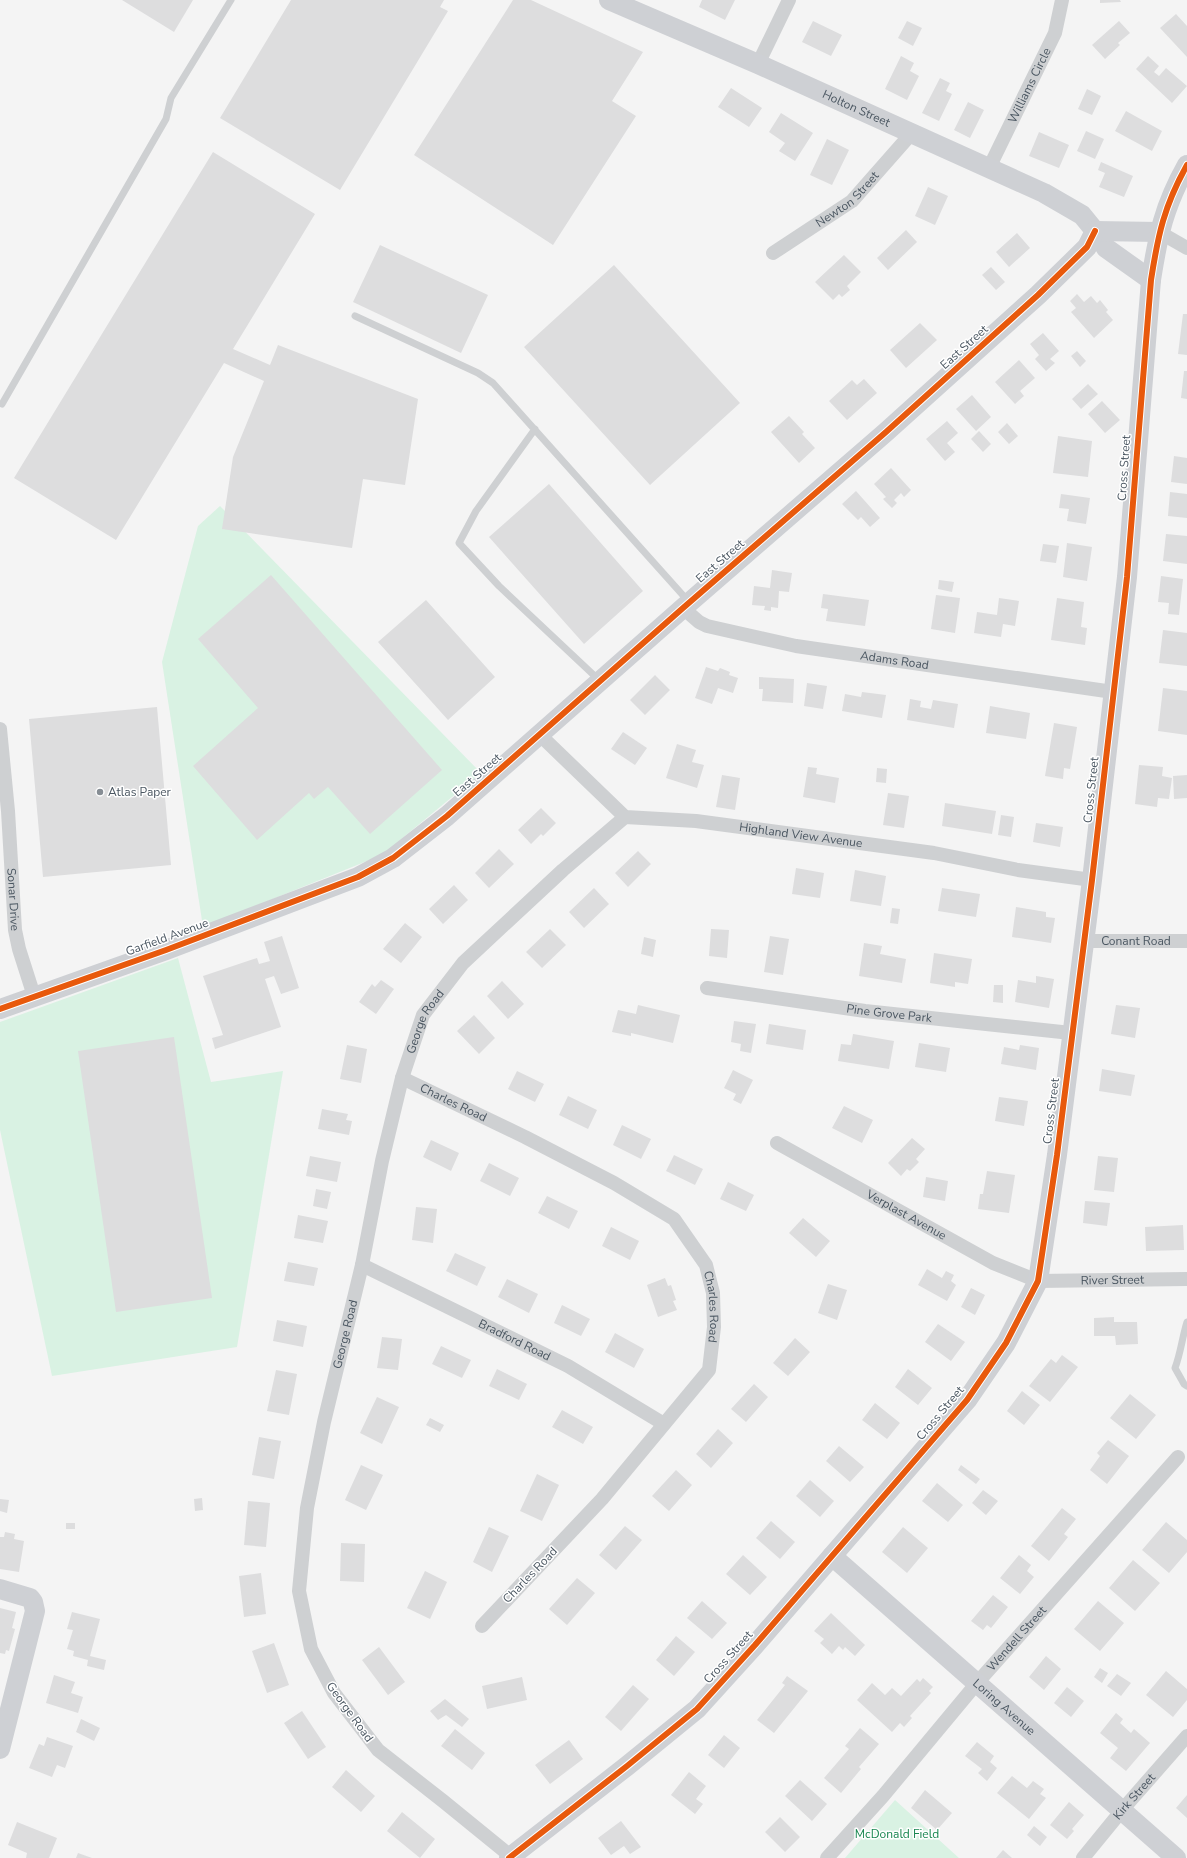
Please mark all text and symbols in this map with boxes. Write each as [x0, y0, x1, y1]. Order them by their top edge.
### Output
street label: Williams Circle [1004, 45, 1055, 126]
street label: Holton Street [820, 86, 894, 131]
street label: Newton Street [812, 167, 883, 231]
street label: East Street [937, 321, 992, 373]
street label: Cross Street [1114, 434, 1134, 502]
street label: East Street [692, 535, 748, 586]
street label: Adams Road [859, 647, 930, 673]
street label: East Street [449, 749, 505, 800]
street label: Cross Street [1080, 755, 1103, 824]
place label: Atlas Paper [108, 784, 172, 800]
marker: Atlas Paper [95, 787, 105, 797]
street label: Highland View Avenue [738, 819, 863, 851]
street label: Sonar Drive [3, 867, 23, 931]
street label: Garfield Avenue [123, 915, 211, 959]
street label: Conant Road [1101, 933, 1171, 949]
street label: George Road [403, 986, 448, 1056]
street label: Pine Grove Park [845, 1000, 934, 1026]
street label: Cross Street [1039, 1076, 1063, 1145]
street label: Charles Road [417, 1080, 489, 1126]
street label: Verplast Avenue [863, 1186, 949, 1244]
street label: Charles Road [700, 1269, 722, 1343]
street label: River Street [1081, 1272, 1145, 1288]
street label: George Road [329, 1298, 361, 1371]
street label: Bradford Road [476, 1315, 553, 1364]
street label: Cross Street [913, 1382, 968, 1444]
street label: Charles Road [499, 1543, 561, 1607]
street label: Wendell Street [983, 1602, 1050, 1675]
street label: Cross Street [700, 1626, 757, 1687]
street label: Loring Avenue [969, 1675, 1039, 1739]
street label: George Road [323, 1679, 377, 1745]
street label: Kirk Street [1110, 1769, 1159, 1823]
park label: McDonald Field [855, 1826, 939, 1842]

